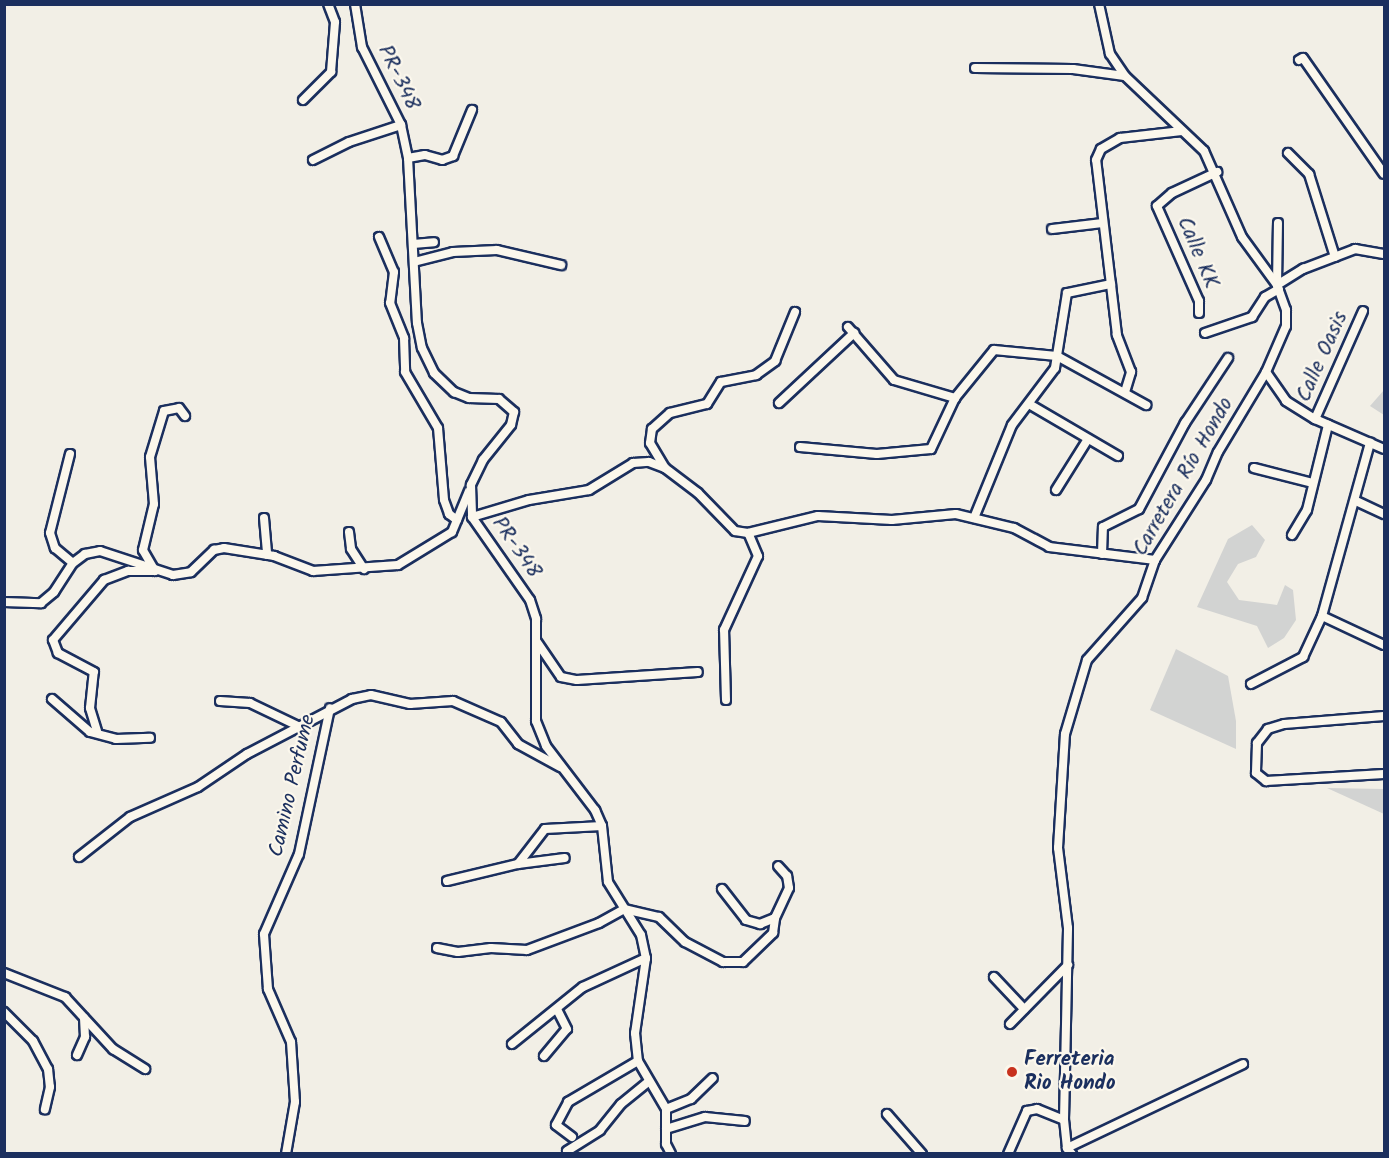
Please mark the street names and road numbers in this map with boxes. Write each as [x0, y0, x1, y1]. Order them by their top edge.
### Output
street label: PR-348 [371, 41, 425, 115]
street label: Calle KK [1171, 213, 1223, 293]
street label: Calle Oasis [1292, 308, 1354, 406]
street label: Carretera Río Hondo [1128, 393, 1240, 561]
street label: PR-348 [486, 512, 546, 584]
street label: Camino Perfume [264, 712, 322, 860]

